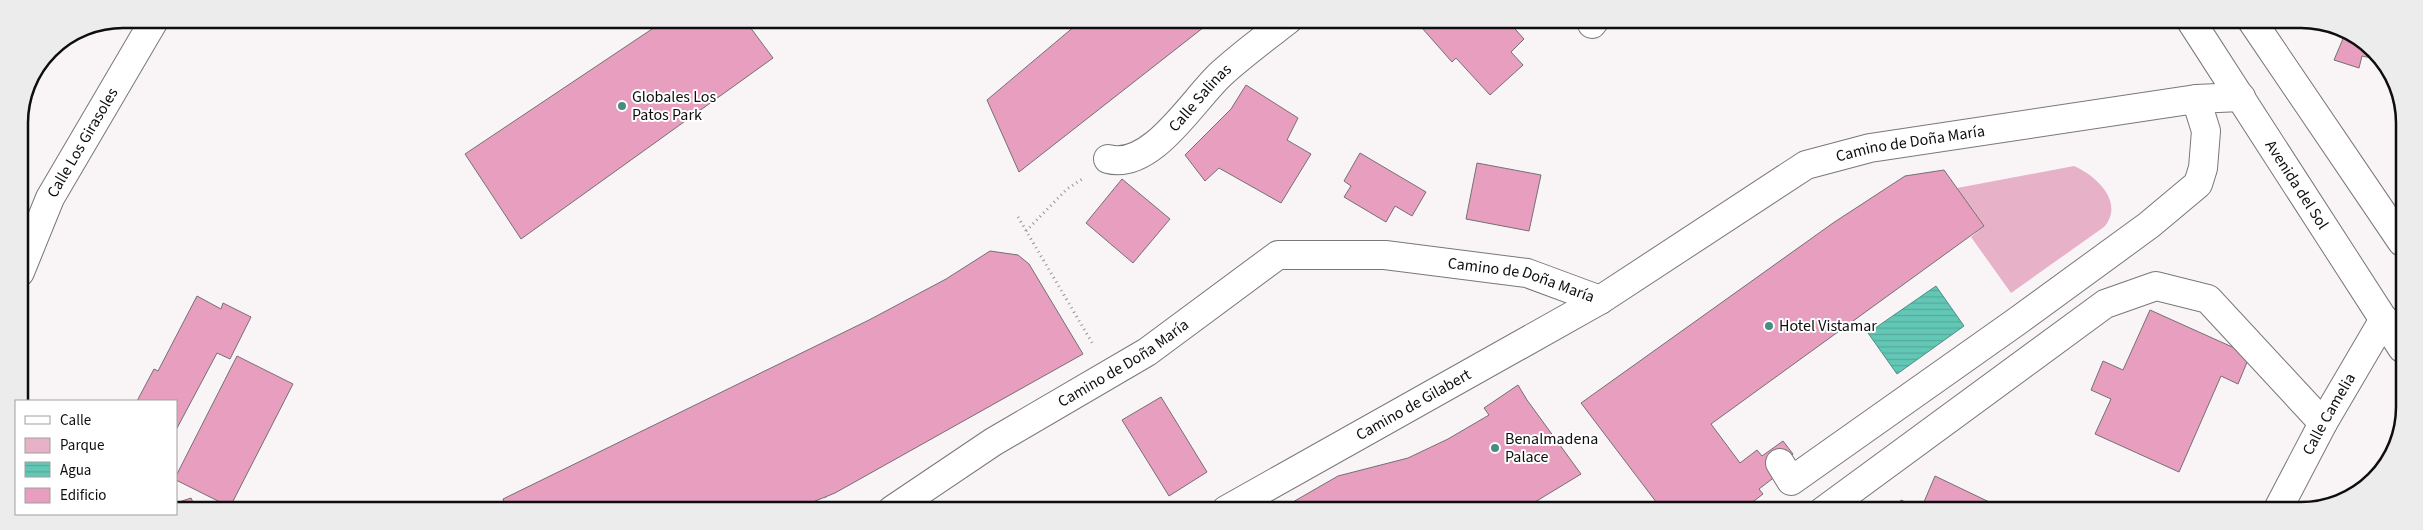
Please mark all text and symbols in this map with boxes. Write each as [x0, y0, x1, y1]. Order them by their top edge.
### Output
street label: Calle Salinas [1164, 58, 1236, 137]
street label: Calle Los Girasoles [42, 83, 123, 202]
place label: Globales Los Patos Park [632, 86, 716, 126]
marker: Globales Los Patos Park [616, 100, 628, 112]
street label: Camino de Doña María [1833, 120, 1986, 168]
street label: Avenida del Sol [2260, 136, 2334, 234]
street label: Camino de Doña María [1446, 252, 1598, 308]
street label: Camino de Doña María [1054, 314, 1193, 413]
place label: Hotel Vistamar [1779, 315, 1877, 337]
marker: Hotel Vistamar [1763, 320, 1775, 332]
street label: Camino de Gilabert [1352, 363, 1476, 446]
street label: Calle Camelia [2297, 369, 2361, 459]
legend [15, 400, 178, 515]
text: Calle [60, 410, 91, 431]
place label: Benalmadena Palace [1505, 428, 1598, 468]
text: Parque [60, 435, 104, 456]
marker: Benalmadena Palace [1489, 442, 1501, 454]
text: Agua [60, 460, 91, 481]
text: Edificio [60, 485, 107, 506]

